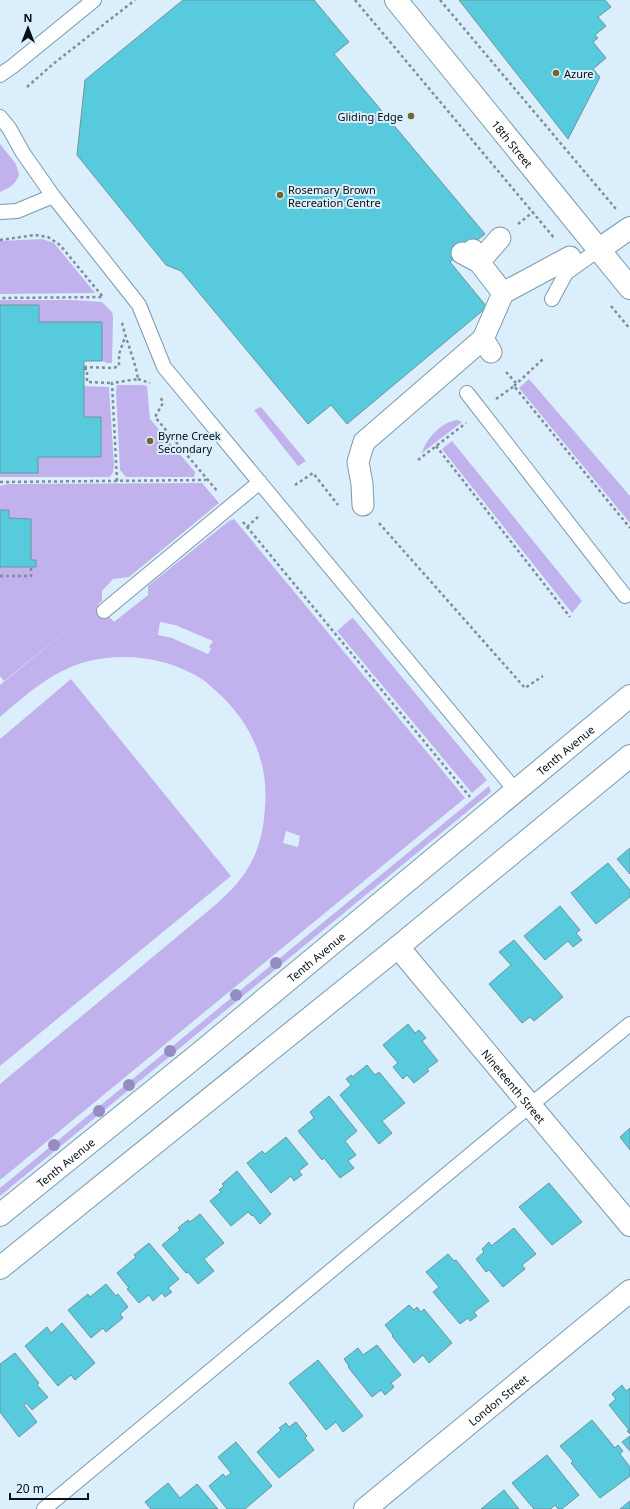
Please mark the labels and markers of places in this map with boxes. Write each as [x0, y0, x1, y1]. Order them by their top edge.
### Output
place label: Azure [564, 66, 594, 81]
marker: Azure [551, 68, 561, 78]
place label: Gliding Edge [337, 109, 403, 124]
marker: Gliding Edge [406, 111, 416, 121]
place label: Rosemary Brown Recreation Centre [288, 182, 381, 210]
marker: Rosemary Brown Recreation Centre [275, 190, 285, 200]
place label: Byrne Creek Secondary [158, 428, 221, 456]
marker: Byrne Creek Secondary [145, 436, 155, 446]

